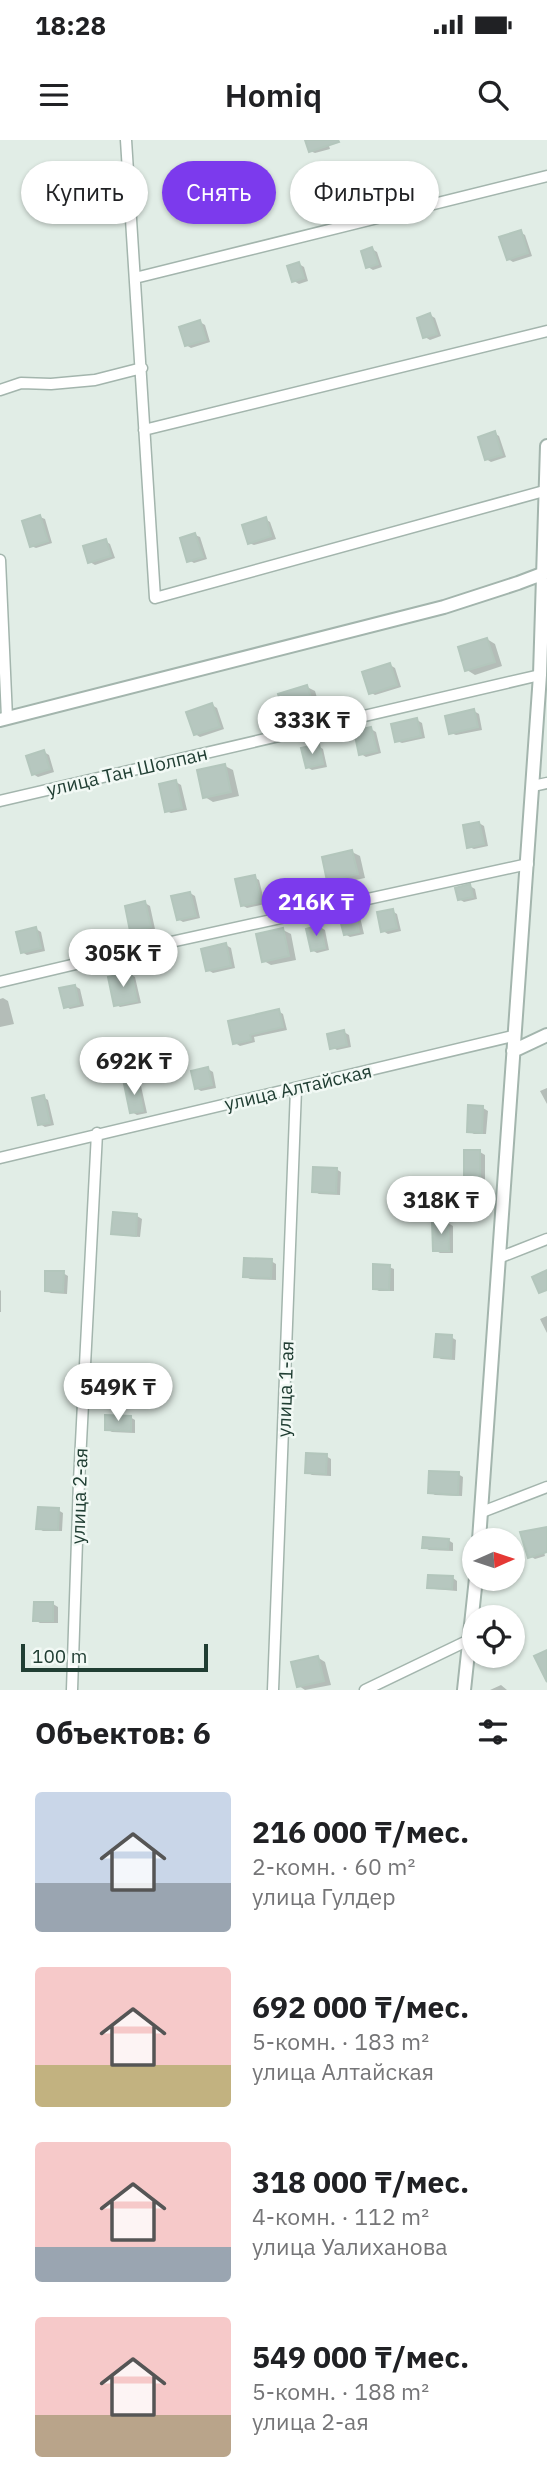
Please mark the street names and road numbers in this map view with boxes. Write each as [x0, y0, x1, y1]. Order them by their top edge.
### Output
street label: улица Тан Шолпан [44, 741, 210, 801]
street label: улица Алтайская [222, 1058, 374, 1116]
street label: улица 1-ая [271, 1340, 299, 1438]
street label: улица 2-ая [65, 1447, 93, 1545]

